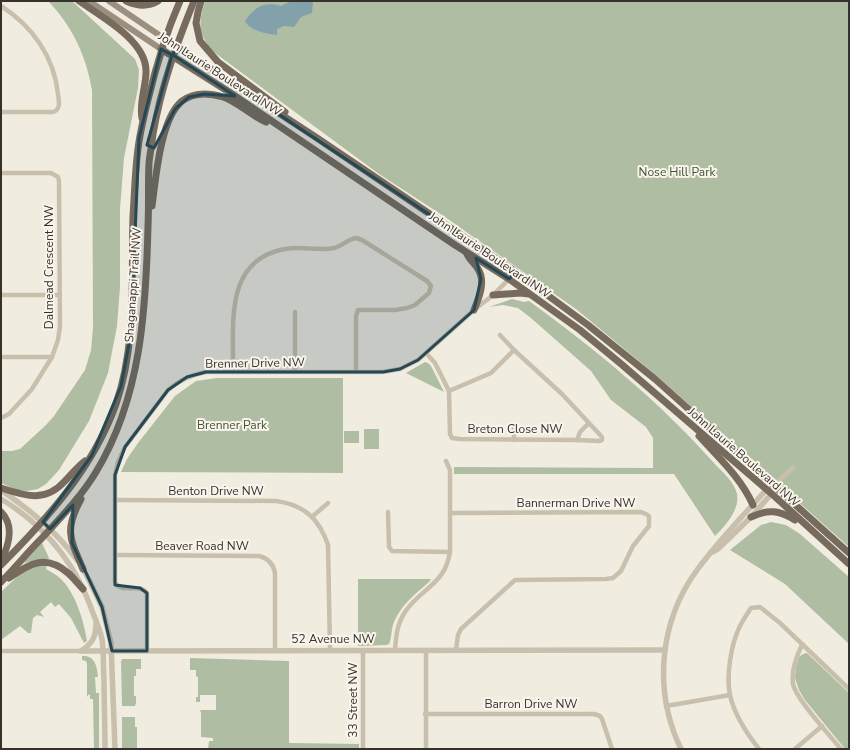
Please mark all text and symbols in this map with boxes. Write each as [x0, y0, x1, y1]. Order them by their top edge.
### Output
street label: John Laurie Boulevard NW [155, 28, 285, 120]
park label: Nose Hill Park [639, 164, 716, 180]
street label: Dalmead Crescent NW [41, 205, 57, 329]
street label: John Laurie Boulevard NW [425, 208, 554, 302]
street label: Shaganappi Trail NW [121, 227, 145, 343]
street label: Brenner Drive NW [205, 354, 305, 372]
street label: John Laurie Boulevard NW [684, 403, 803, 510]
park label: Brenner Park [197, 417, 268, 433]
street label: Breton Close NW [468, 421, 563, 437]
street label: Benton Drive NW [168, 483, 264, 499]
street label: Bannerman Drive NW [517, 495, 635, 511]
street label: Beaver Road NW [155, 538, 249, 554]
street label: 52 Avenue NW [291, 631, 375, 647]
street label: 33 Street NW [345, 662, 361, 738]
street label: Barron Drive NW [484, 696, 578, 712]

